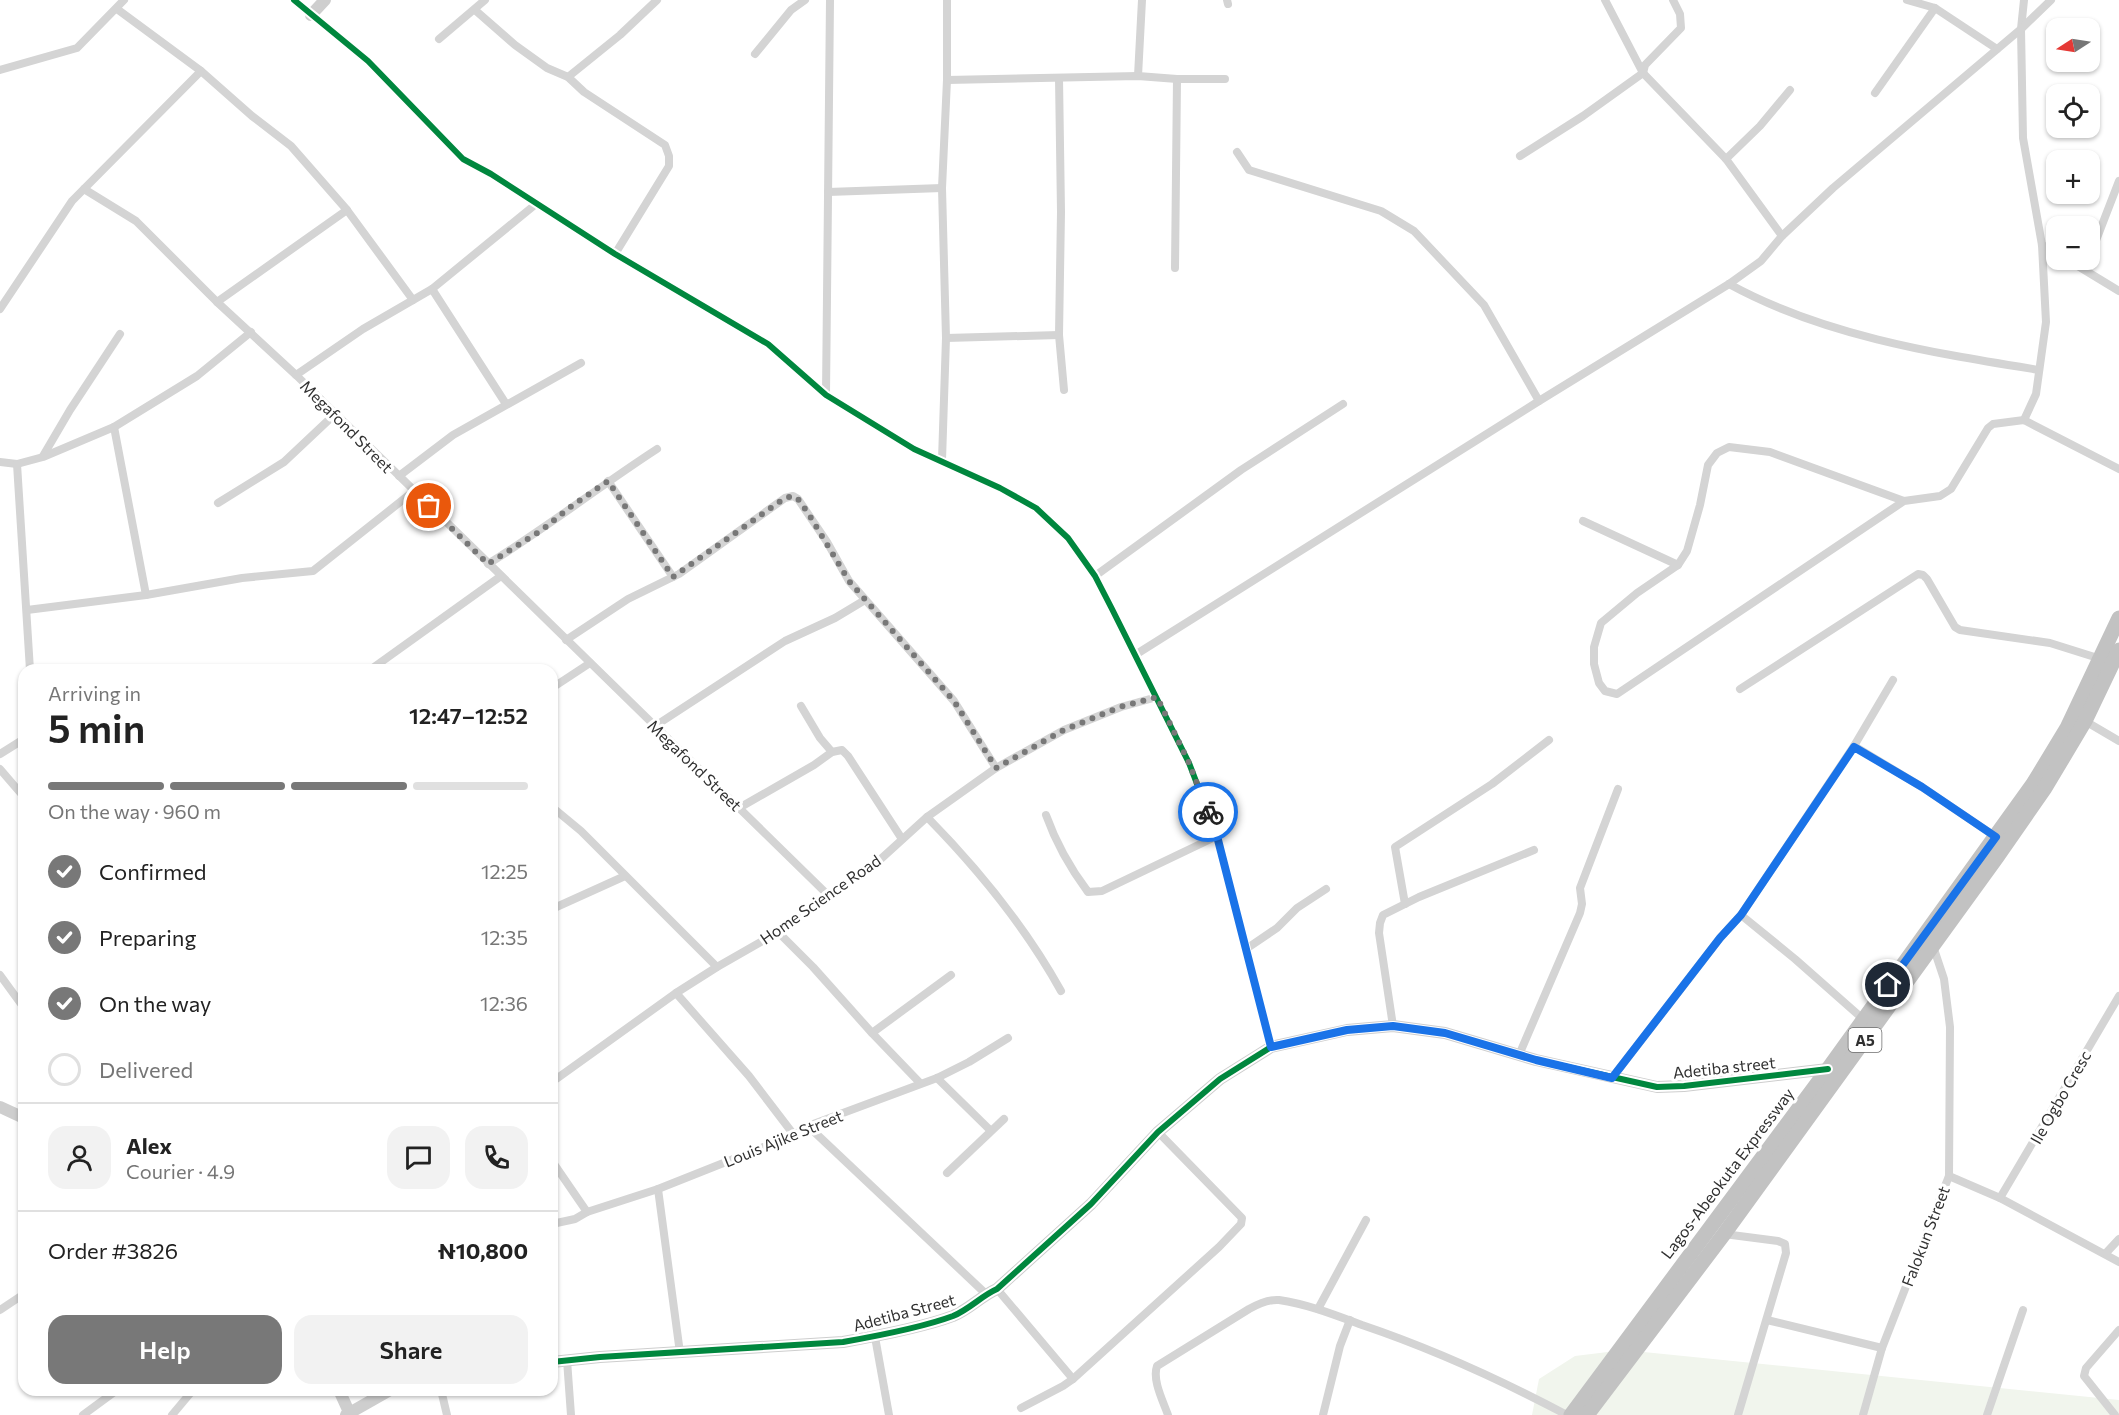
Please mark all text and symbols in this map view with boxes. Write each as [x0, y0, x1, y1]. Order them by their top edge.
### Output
north arrow [2046, 18, 2100, 72]
map controls [2046, 18, 2100, 270]
button: locate [2046, 84, 2100, 138]
button: + [2046, 150, 2100, 204]
button: − [2046, 216, 2100, 270]
street label: Megafond Street [297, 376, 397, 476]
pin [403, 480, 454, 531]
icon: bag [412, 489, 445, 522]
text: Arriving in [48, 681, 141, 705]
text: 12:47–12:52 [409, 702, 528, 729]
text: 5 min [48, 703, 145, 751]
street label: Megafond Street [644, 716, 746, 815]
courier [1178, 782, 1238, 842]
icon: bike [1192, 796, 1225, 829]
text: On the way · 960 m [48, 799, 221, 823]
street label: Home Science Road [756, 850, 884, 948]
icon: check [48, 855, 81, 888]
text: Confirmed [99, 858, 206, 885]
text: 12:25 [481, 859, 528, 883]
icon: check [48, 921, 81, 954]
text: Preparing [99, 924, 196, 951]
text: 12:35 [481, 925, 528, 949]
pin [1862, 959, 1913, 1010]
icon: home [1871, 968, 1904, 1001]
icon: check [48, 987, 81, 1020]
text: On the way [99, 990, 211, 1017]
text: 12:36 [480, 991, 528, 1015]
road number: A5 [1848, 1028, 1882, 1052]
street label: Ile Ogbo Cresc [2026, 1047, 2094, 1147]
street label: Adetiba street [1672, 1052, 1777, 1082]
text: Delivered [99, 1056, 193, 1083]
street label: Lagos-Abeokuta Expressway [1657, 1084, 1797, 1262]
street label: Louis Ajike Street [721, 1105, 846, 1170]
button: person [48, 1126, 111, 1189]
button: chat [387, 1126, 450, 1189]
button: phone [465, 1126, 528, 1189]
text: Alex [126, 1132, 172, 1159]
text: Courier · 4.9 [126, 1159, 235, 1183]
street label: Falokun Street [1897, 1183, 1953, 1289]
text: Order #3826 [48, 1237, 178, 1264]
text: ₦10,800 [437, 1237, 528, 1264]
street label: Adetiba Street [851, 1289, 958, 1335]
button: Help [48, 1315, 282, 1384]
button: Share [294, 1315, 528, 1384]

